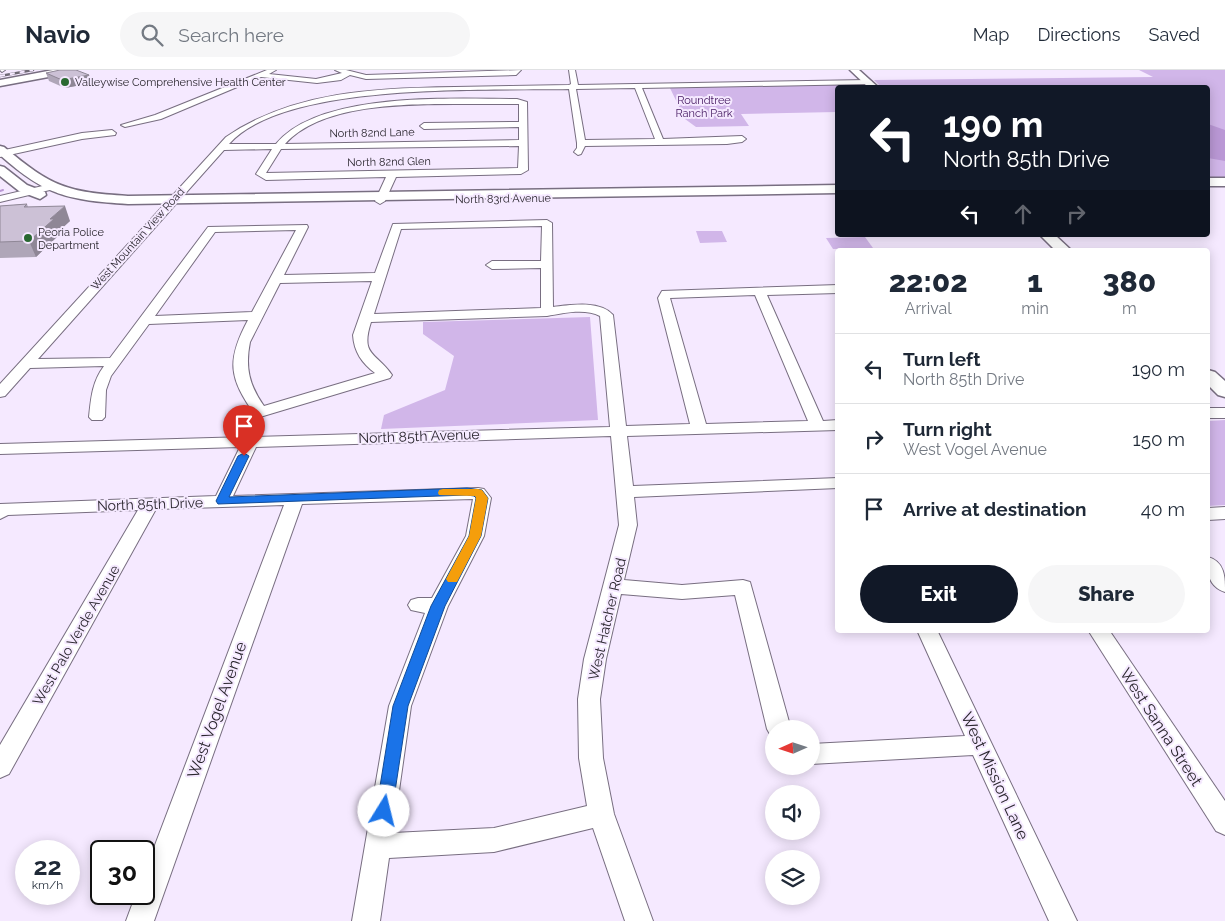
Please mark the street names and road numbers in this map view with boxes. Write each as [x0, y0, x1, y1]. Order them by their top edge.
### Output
street label: North 82nd Lane [329, 126, 415, 140]
street label: North 82nd Glen [347, 155, 431, 169]
street label: West Mountain View Road [89, 185, 187, 293]
street label: North 83rd Avenue [455, 192, 552, 206]
street label: North 85th Avenue [358, 426, 480, 446]
street label: North 85th Drive [97, 494, 203, 514]
street label: West Hatcher Road [585, 556, 629, 682]
street label: West Palo Verde Avenue [29, 562, 123, 708]
street label: West Vogel Avenue [183, 639, 251, 781]
street label: West Sanna Street [1116, 665, 1206, 790]
street label: West Mission Lane [957, 709, 1033, 843]

